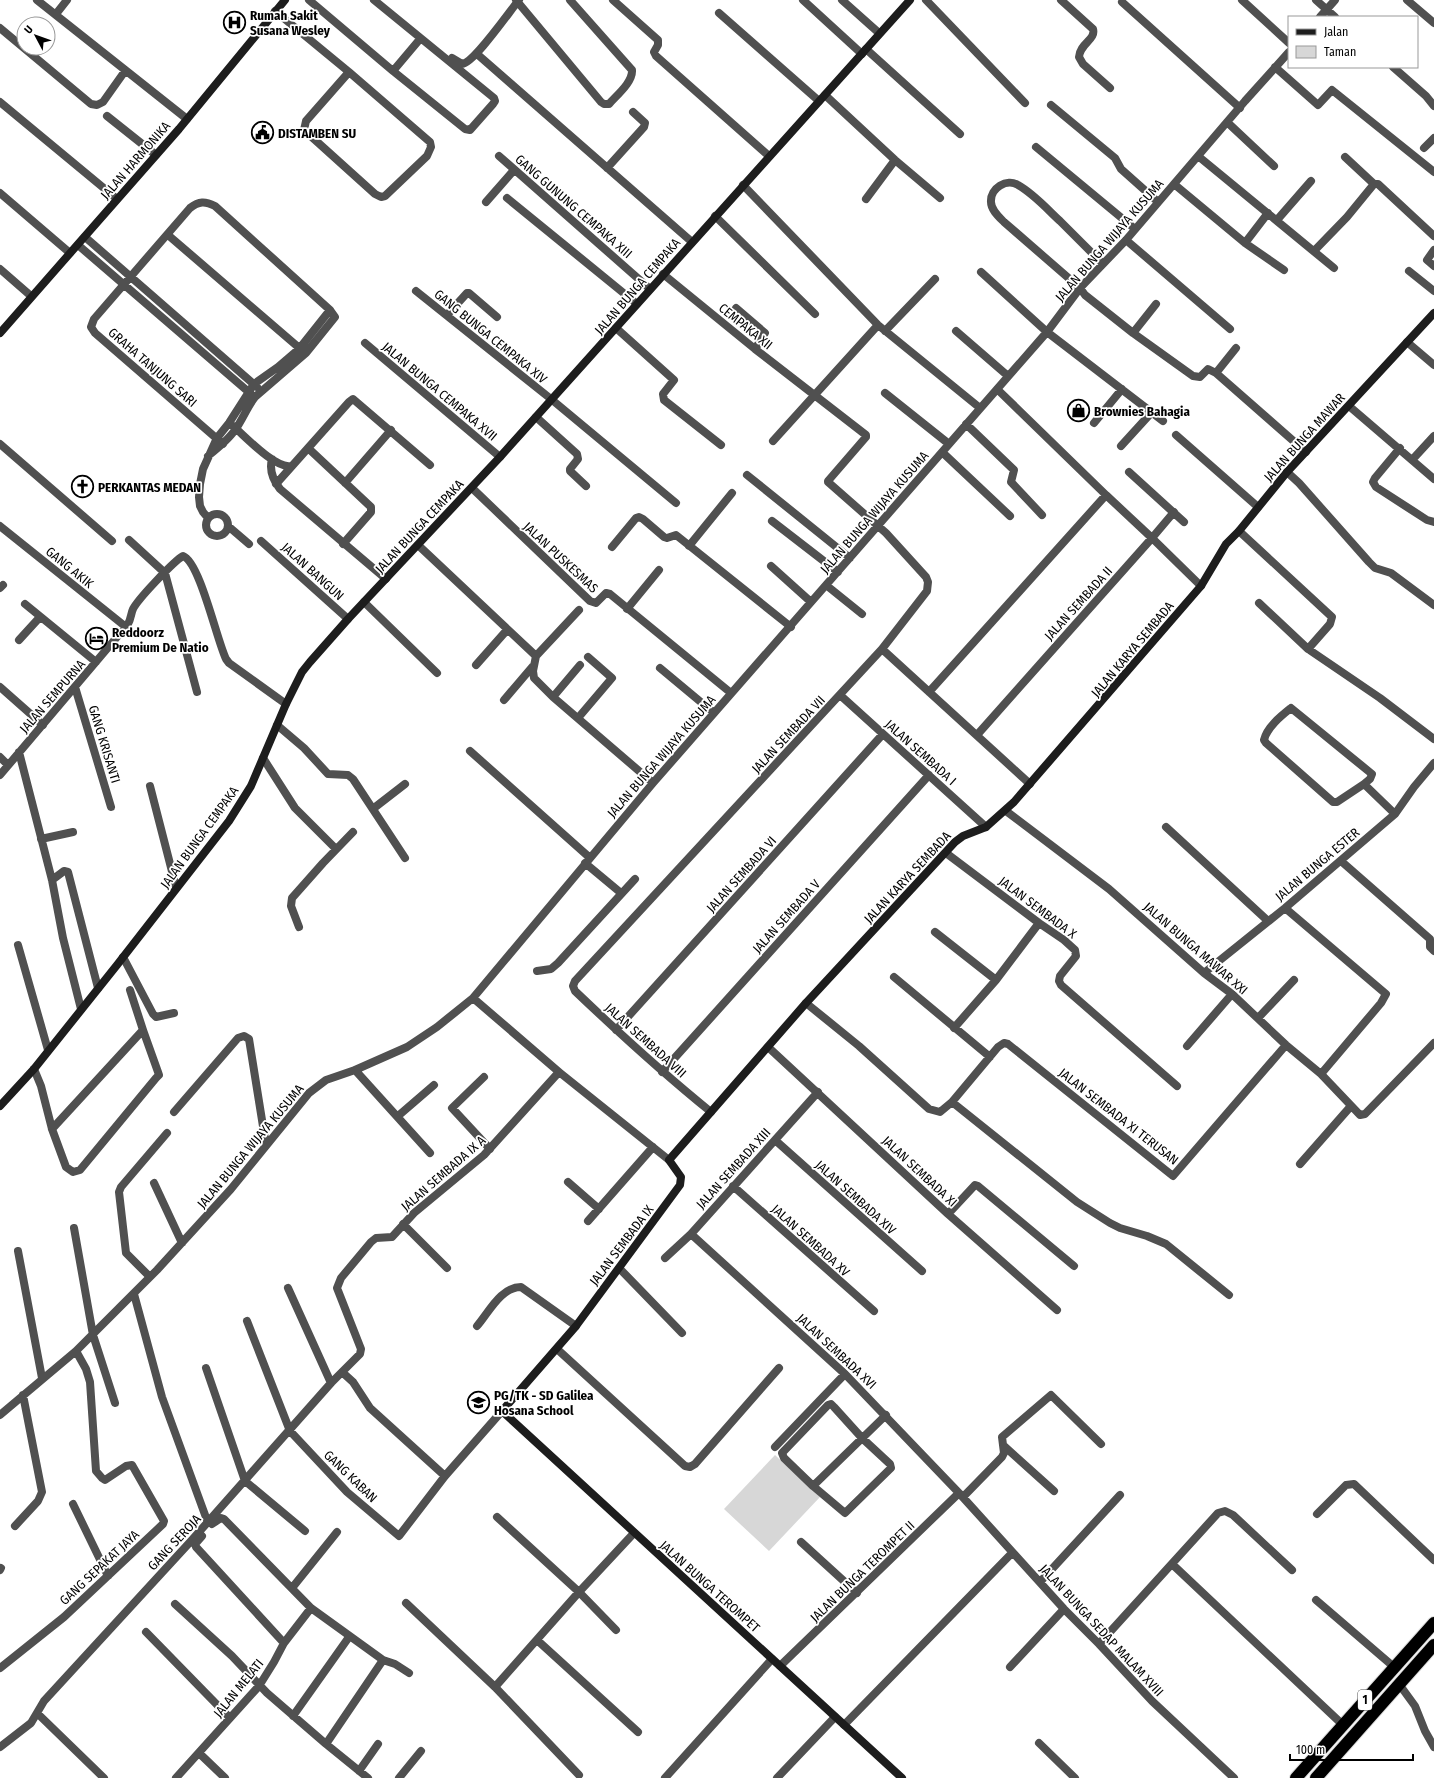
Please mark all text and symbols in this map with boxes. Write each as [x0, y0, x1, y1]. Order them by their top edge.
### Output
place label: Rumah Sakit Susana Wesley [250, 8, 331, 38]
hospital icon: Rumah Sakit Susana Wesley [221, 9, 247, 35]
north arrow [16, 16, 56, 56]
legend [1288, 16, 1418, 68]
text: U [22, 23, 36, 36]
text: Jalan [1324, 25, 1348, 39]
text: Taman [1324, 45, 1356, 59]
street label: JALAN HARMONIKA [98, 118, 173, 202]
public building icon: DISTAMBEN SU [249, 120, 275, 146]
place label: DISTAMBEN SU [278, 126, 357, 141]
street label: GANG GUNUNG CEMPAKA XIII [512, 152, 635, 261]
street label: JALAN BUNGA WIJAYA KUSUMA [1052, 176, 1167, 305]
street label: JALAN BUNGA CEMPAKA [592, 235, 683, 337]
street label: GANG BUNGA CEMPAKA XIV [431, 286, 550, 387]
street label: CEMPAKA XII [716, 300, 776, 353]
street label: GRAHA TANJUNG SARI [105, 325, 200, 410]
street label: JALAN BUNGA CEMPAKA XVII [379, 339, 500, 444]
street label: JALAN BUNGA MAWAR [1261, 390, 1348, 485]
shop icon: Brownies Bahagia [1065, 398, 1091, 424]
place label: Brownies Bahagia [1094, 404, 1190, 419]
street label: JALAN BUNGA WIJAYA KUSUMA [817, 448, 932, 577]
church icon: PERKANTAS MEDAN [70, 474, 96, 500]
street label: JALAN BUNGA CEMPAKA [372, 476, 467, 576]
place label: PERKANTAS MEDAN [98, 480, 201, 495]
street label: JALAN PUSKESMAS [520, 519, 601, 596]
street label: JALAN BANGUN [278, 539, 347, 603]
street label: GANG AKIK [43, 544, 97, 591]
street label: JALAN SEMBADA II [1041, 563, 1115, 643]
street label: JALAN KARYA SEMBADA [1088, 598, 1177, 700]
place label: Reddoorz Premium De Natio [112, 625, 209, 655]
hotel icon: Reddoorz Premium De Natio [83, 626, 109, 652]
street label: JALAN SEMPURNA [17, 657, 88, 736]
street label: JALAN BUNGA WIJAYA KUSUMA [604, 692, 719, 821]
street label: JALAN SEMBADA VII [749, 693, 828, 776]
street label: GANG KRISANTI [86, 703, 123, 785]
street label: JALAN SEMBADA I [882, 717, 959, 788]
street label: JALAN BUNGA CEMPAKA [157, 783, 242, 891]
street label: JALAN BUNGA ESTER [1272, 825, 1362, 904]
street label: JALAN KARYA SEMBADA [861, 828, 954, 926]
street label: JALAN SEMBADA VI [703, 833, 779, 915]
street label: JALAN SEMBADA X [996, 873, 1080, 942]
street label: JALAN SEMBADA V [750, 876, 823, 956]
street label: JALAN BUNGA MAWAR XXI [1141, 899, 1251, 998]
street label: JALAN SEMBADA VIII [602, 1000, 689, 1081]
street label: JALAN SEMBADA XI TERUSAN [1056, 1065, 1181, 1168]
street label: JALAN BUNGA WIJAYA KUSUMA [194, 1081, 307, 1211]
street label: JALAN SEMBADA XIII [693, 1125, 774, 1212]
street label: JALAN SEMBADA IX A [398, 1133, 489, 1214]
street label: JALAN SEMBADA XI [879, 1133, 960, 1210]
street label: JALAN SEMBADA XIV [812, 1157, 899, 1238]
street label: JALAN SEMBADA XV [769, 1201, 853, 1280]
street label: JALAN SEMBADA IX [586, 1202, 657, 1288]
street label: JALAN SEMBADA XVI [794, 1311, 880, 1392]
place label: PG/TK - SD Galilea Hosana School [494, 1388, 594, 1418]
school or university icon: PG/TK - SD Galilea Hosana School [466, 1389, 492, 1415]
street label: GANG KABAN [321, 1447, 380, 1505]
street label: GANG SEROJA [145, 1511, 204, 1573]
street label: JALAN BUNGA TEROMPET II [807, 1518, 918, 1625]
street label: GANG SEPAKAT JAYA [57, 1527, 142, 1608]
street label: JALAN BUNGA TEROMPET [657, 1538, 763, 1635]
street label: JALAN BUNGA SEDAP MALAM XVIII [1037, 1561, 1167, 1699]
street label: JALAN MELATI [210, 1656, 266, 1720]
road number: 1 [1358, 1690, 1372, 1710]
scale bar [1290, 1736, 1413, 1762]
text: 100 m [1296, 1743, 1325, 1757]

